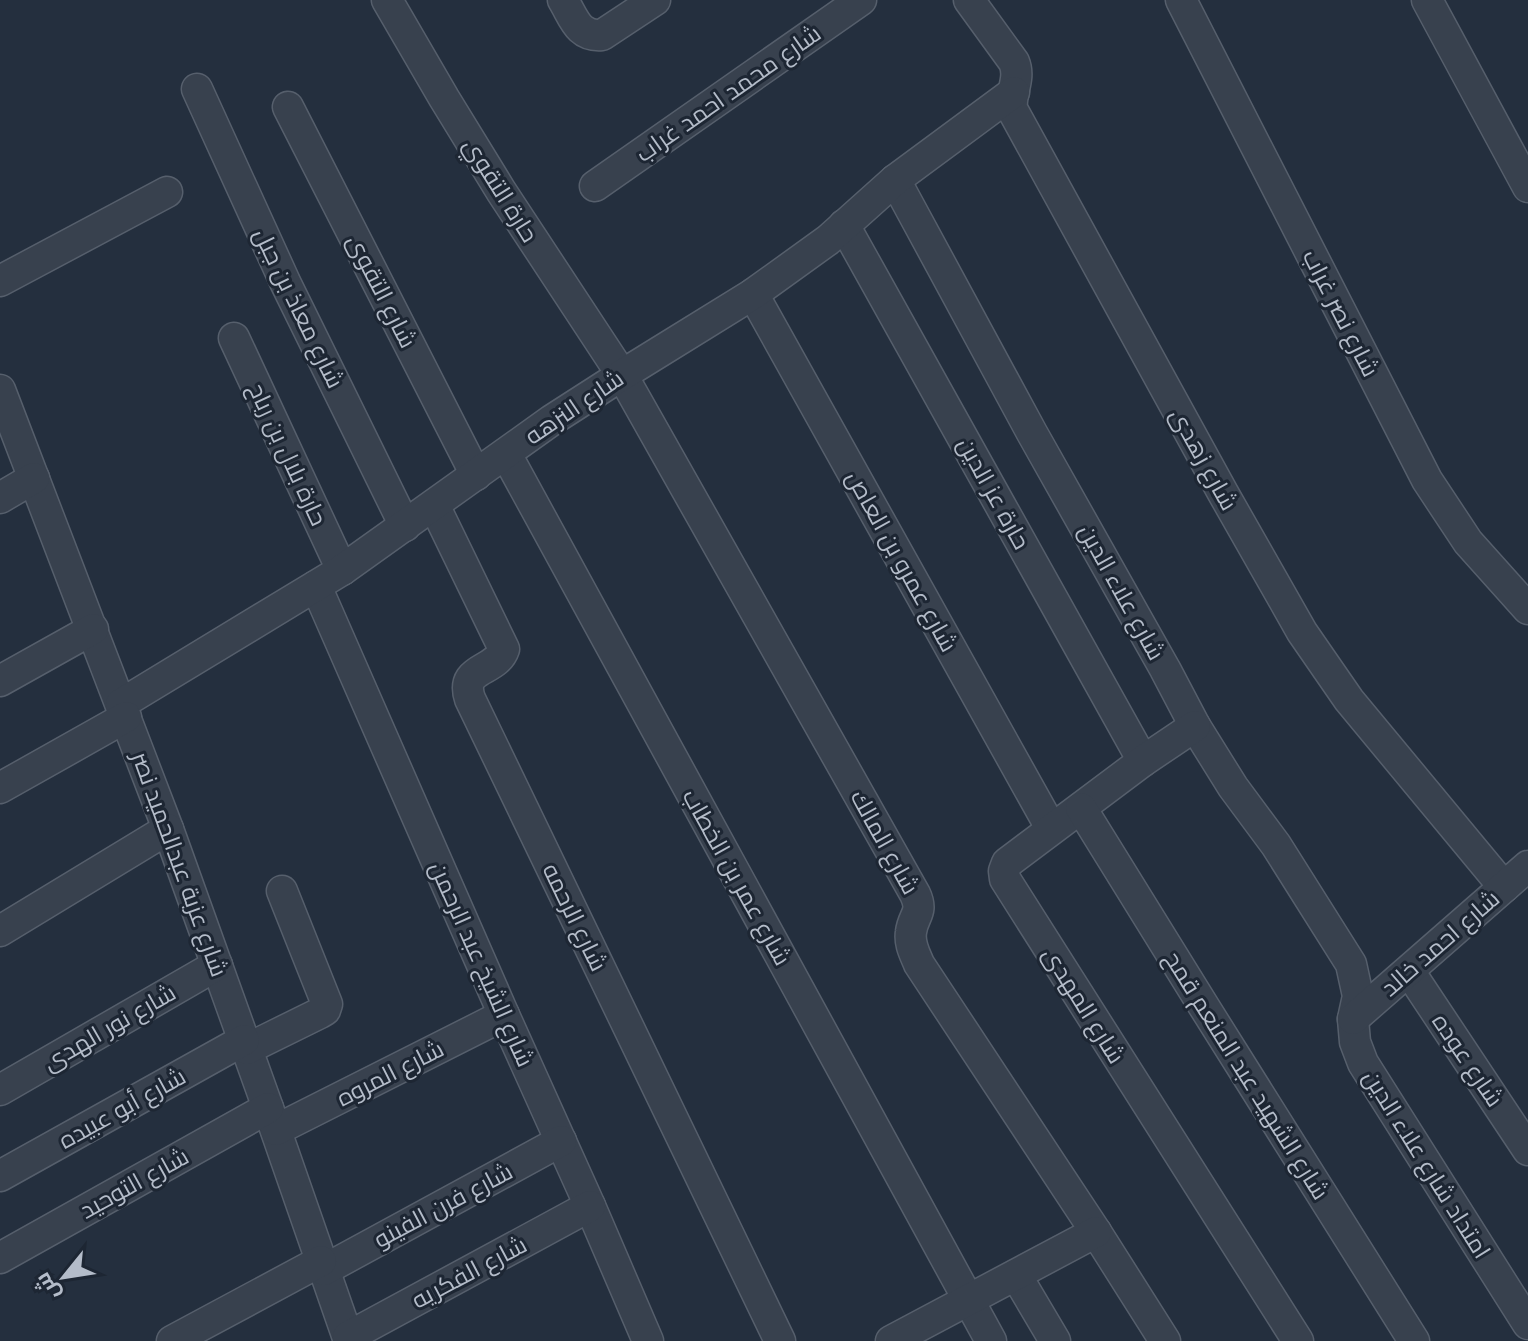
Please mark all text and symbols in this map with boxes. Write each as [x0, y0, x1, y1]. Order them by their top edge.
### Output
street label: شارع محمد احمد غراب [630, 18, 827, 169]
street label: حارة التقوي [454, 132, 544, 250]
street label: شارع معاذ بن جبل [246, 223, 350, 394]
street label: شارع التقوى [339, 229, 423, 353]
street label: شارع نصر غراب [1295, 245, 1385, 382]
street label: شارع النزهه [519, 363, 630, 452]
street label: حارة بلال بن رباح [240, 378, 334, 531]
street label: شارع زهدى [1162, 403, 1244, 516]
street label: حارة عز الدين [951, 432, 1037, 554]
street label: شارع عمرو بن العاص [838, 465, 964, 658]
street label: شارع علاء الدين [1071, 519, 1171, 666]
street label: شارع عزبة عبدالحميد نصر [123, 746, 234, 981]
street label: شارع عمر بن الخطاب [675, 784, 797, 971]
street label: شارع المالك [843, 785, 926, 900]
street label: شارع الشيخ عبد الرحمن [422, 857, 540, 1072]
street label: شارع الرحمه [535, 858, 614, 976]
street label: شارع احمد خالد [1375, 884, 1506, 1004]
street label: شارع المهدى [1035, 941, 1131, 1070]
street label: شارع الشهيد عبد المنعم قمح [1157, 945, 1336, 1206]
street label: شارع نور الهدى [37, 977, 182, 1078]
street label: شارع عوده [1425, 1008, 1510, 1113]
street label: شارع المروه [332, 1034, 449, 1114]
street label: شارع أبو عبيده [53, 1060, 192, 1157]
street label: امتداد شارع علاء الدين [1355, 1064, 1497, 1265]
street label: شارع التوحيد [75, 1141, 194, 1226]
street label: شارع فرن الفينو [369, 1156, 518, 1255]
street label: شارع الفكريه [406, 1230, 532, 1316]
north arrow [24, 1237, 104, 1317]
text: ش [28, 1268, 66, 1306]

